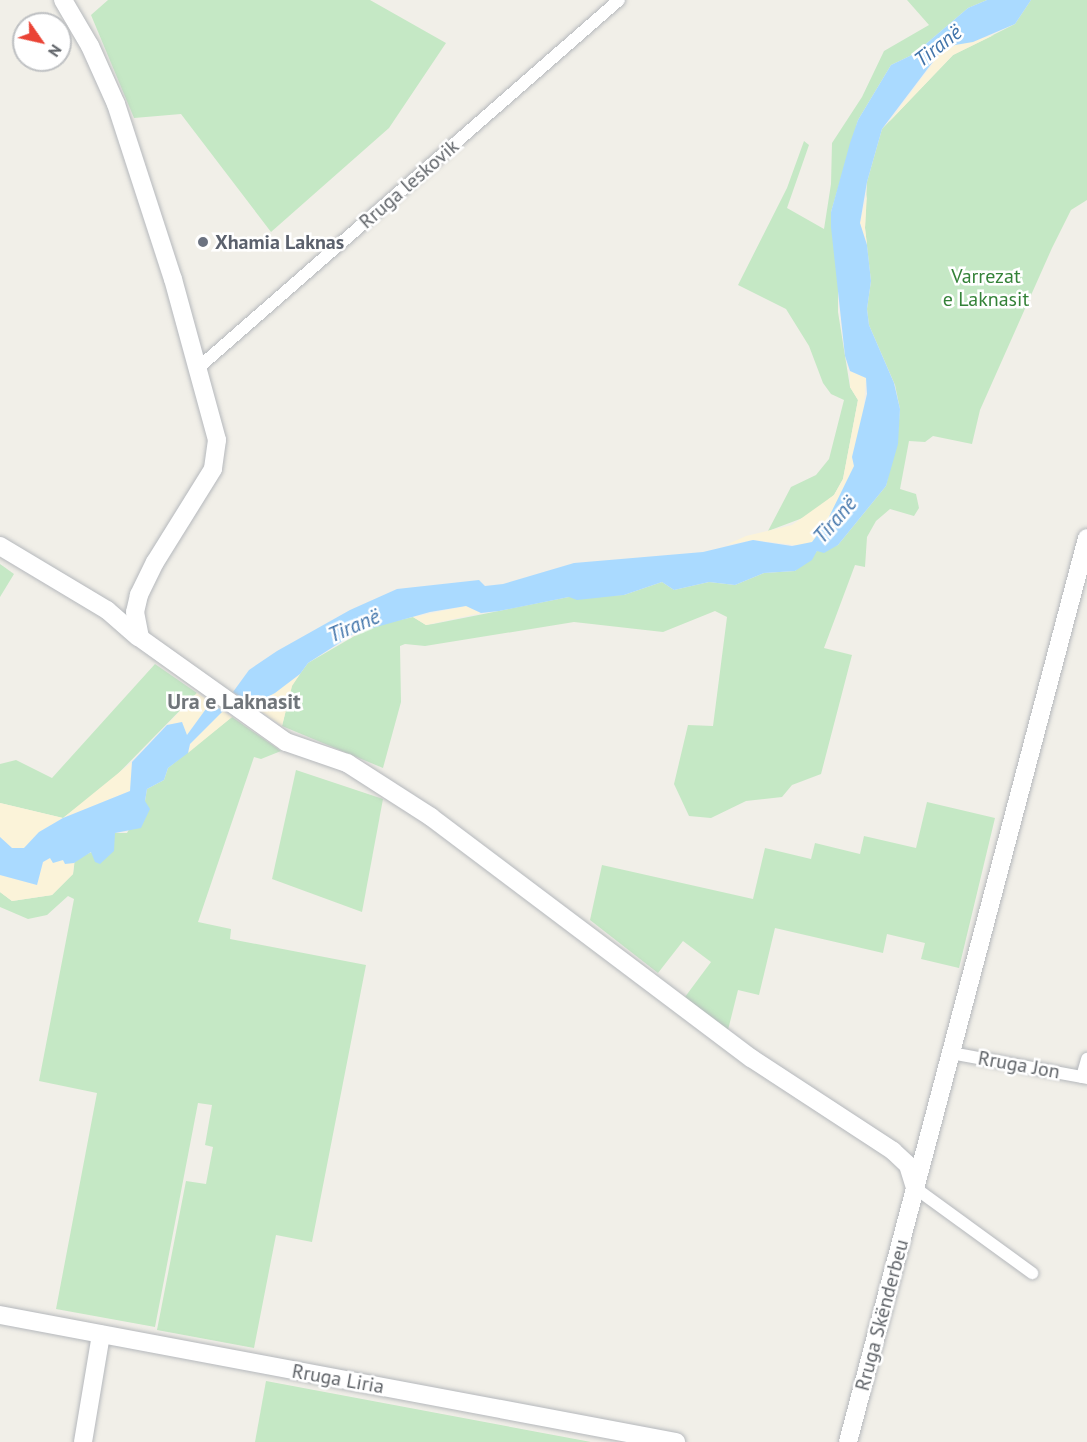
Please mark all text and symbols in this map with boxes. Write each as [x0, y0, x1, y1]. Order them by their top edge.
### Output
north arrow [12, 12, 72, 72]
water label: Tiranë [909, 20, 967, 72]
text: N [44, 41, 66, 61]
street label: Rruga leskovik [354, 134, 464, 234]
place label: Xhamia Laknas [215, 230, 344, 254]
marker: Xhamia Laknas [196, 235, 210, 249]
park label: Varrezat e Laknasit [943, 264, 1029, 311]
water label: Tiranë [808, 491, 862, 549]
water label: Tiranë [324, 604, 384, 648]
district label: Ura e Laknasit [167, 689, 301, 715]
street label: Rruga Jon [976, 1046, 1062, 1084]
street label: Rruga Skënderbeu [850, 1237, 914, 1393]
street label: Rruga Liria [290, 1359, 386, 1399]

